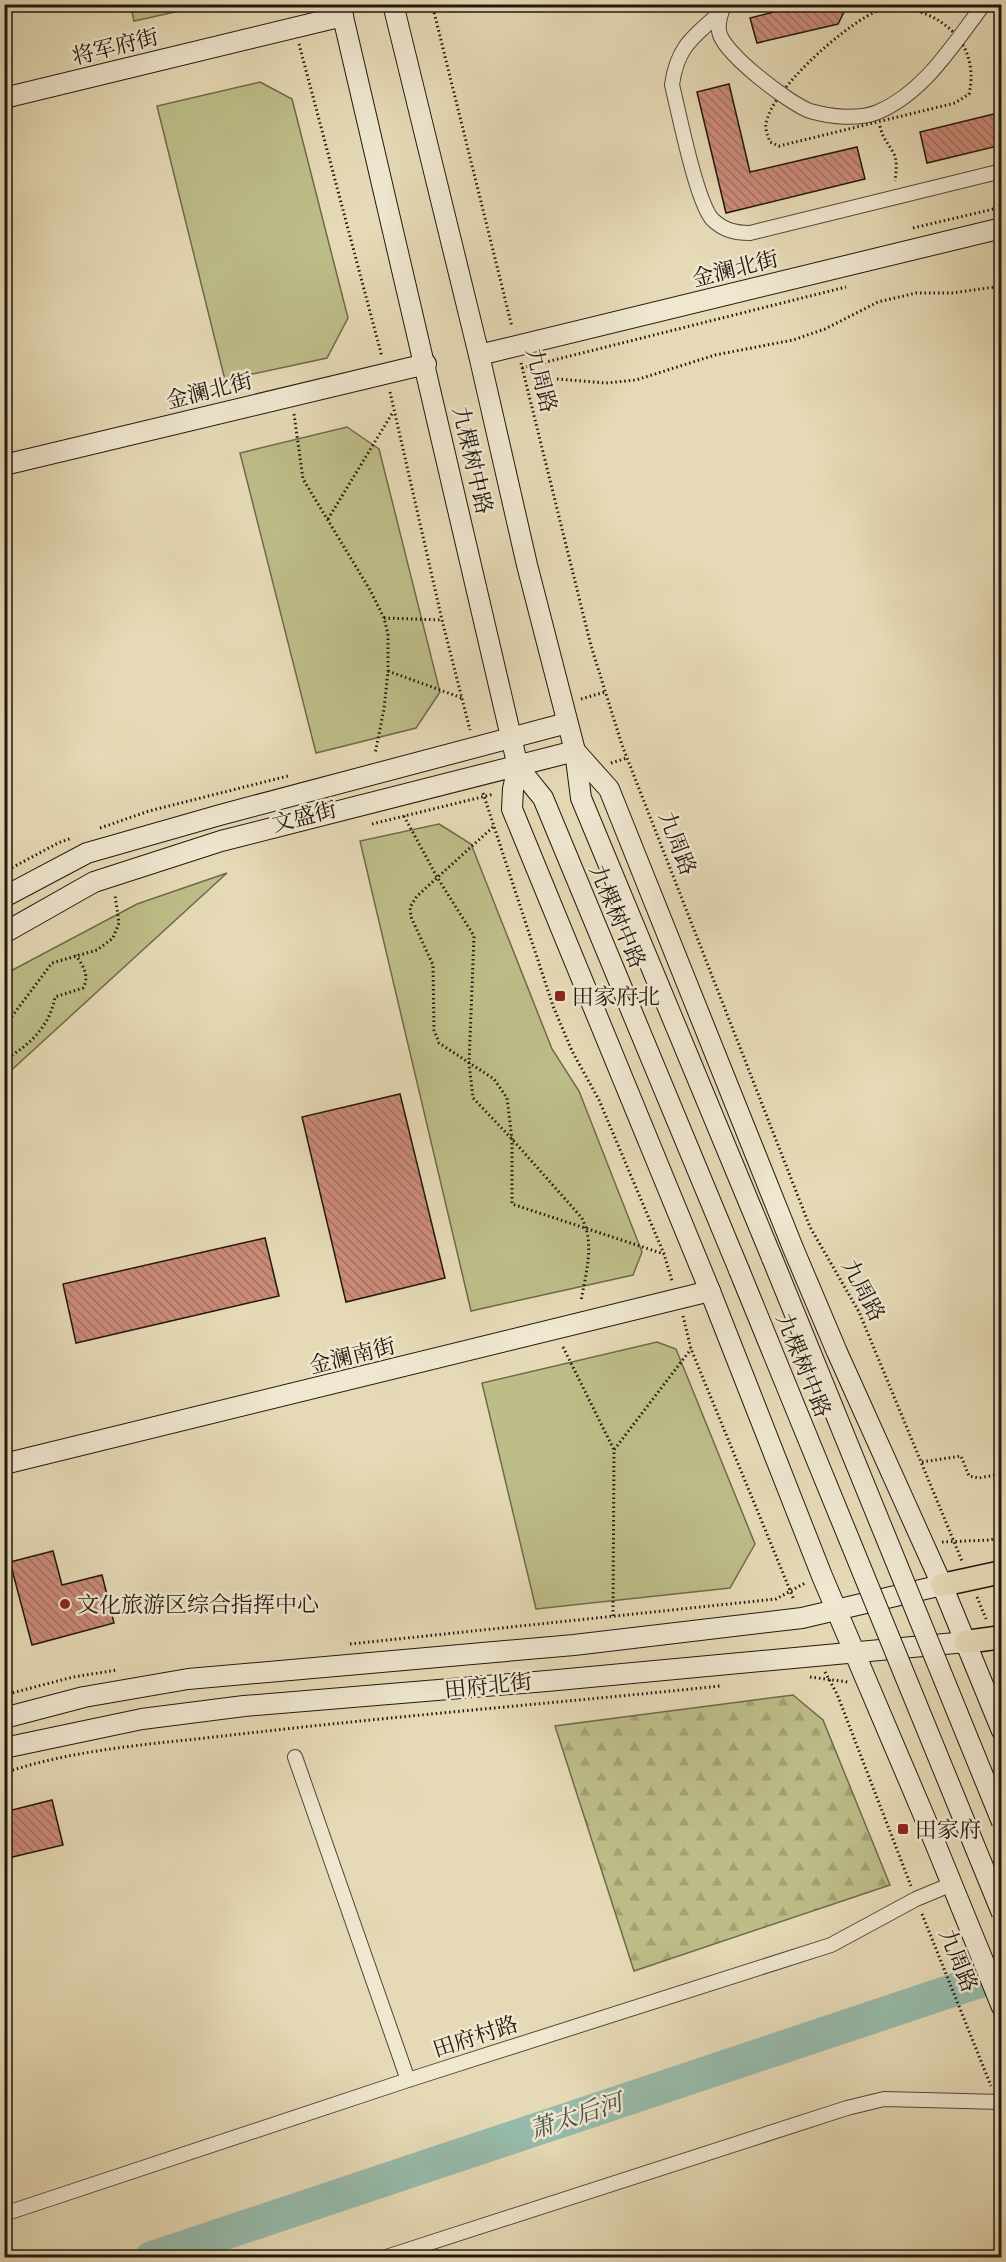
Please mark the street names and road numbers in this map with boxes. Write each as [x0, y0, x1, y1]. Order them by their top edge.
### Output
street label: 将军府街 [69, 24, 161, 71]
street label: 金澜北街 [689, 246, 781, 293]
street label: 九周路 [519, 345, 562, 416]
street label: 金澜北街 [163, 368, 255, 415]
street label: 九棵树中路 [446, 404, 497, 517]
street label: 文盛街 [269, 796, 340, 839]
street label: 九周路 [652, 808, 701, 879]
street label: 九棵树中路 [583, 861, 651, 972]
street label: 九周路 [835, 1255, 890, 1326]
street label: 九棵树中路 [769, 1310, 836, 1422]
street label: 金澜南街 [306, 1333, 398, 1380]
street label: 田府北街 [443, 1668, 533, 1705]
street label: 九周路 [933, 1925, 982, 1996]
street label: 田府村路 [429, 2011, 521, 2064]

